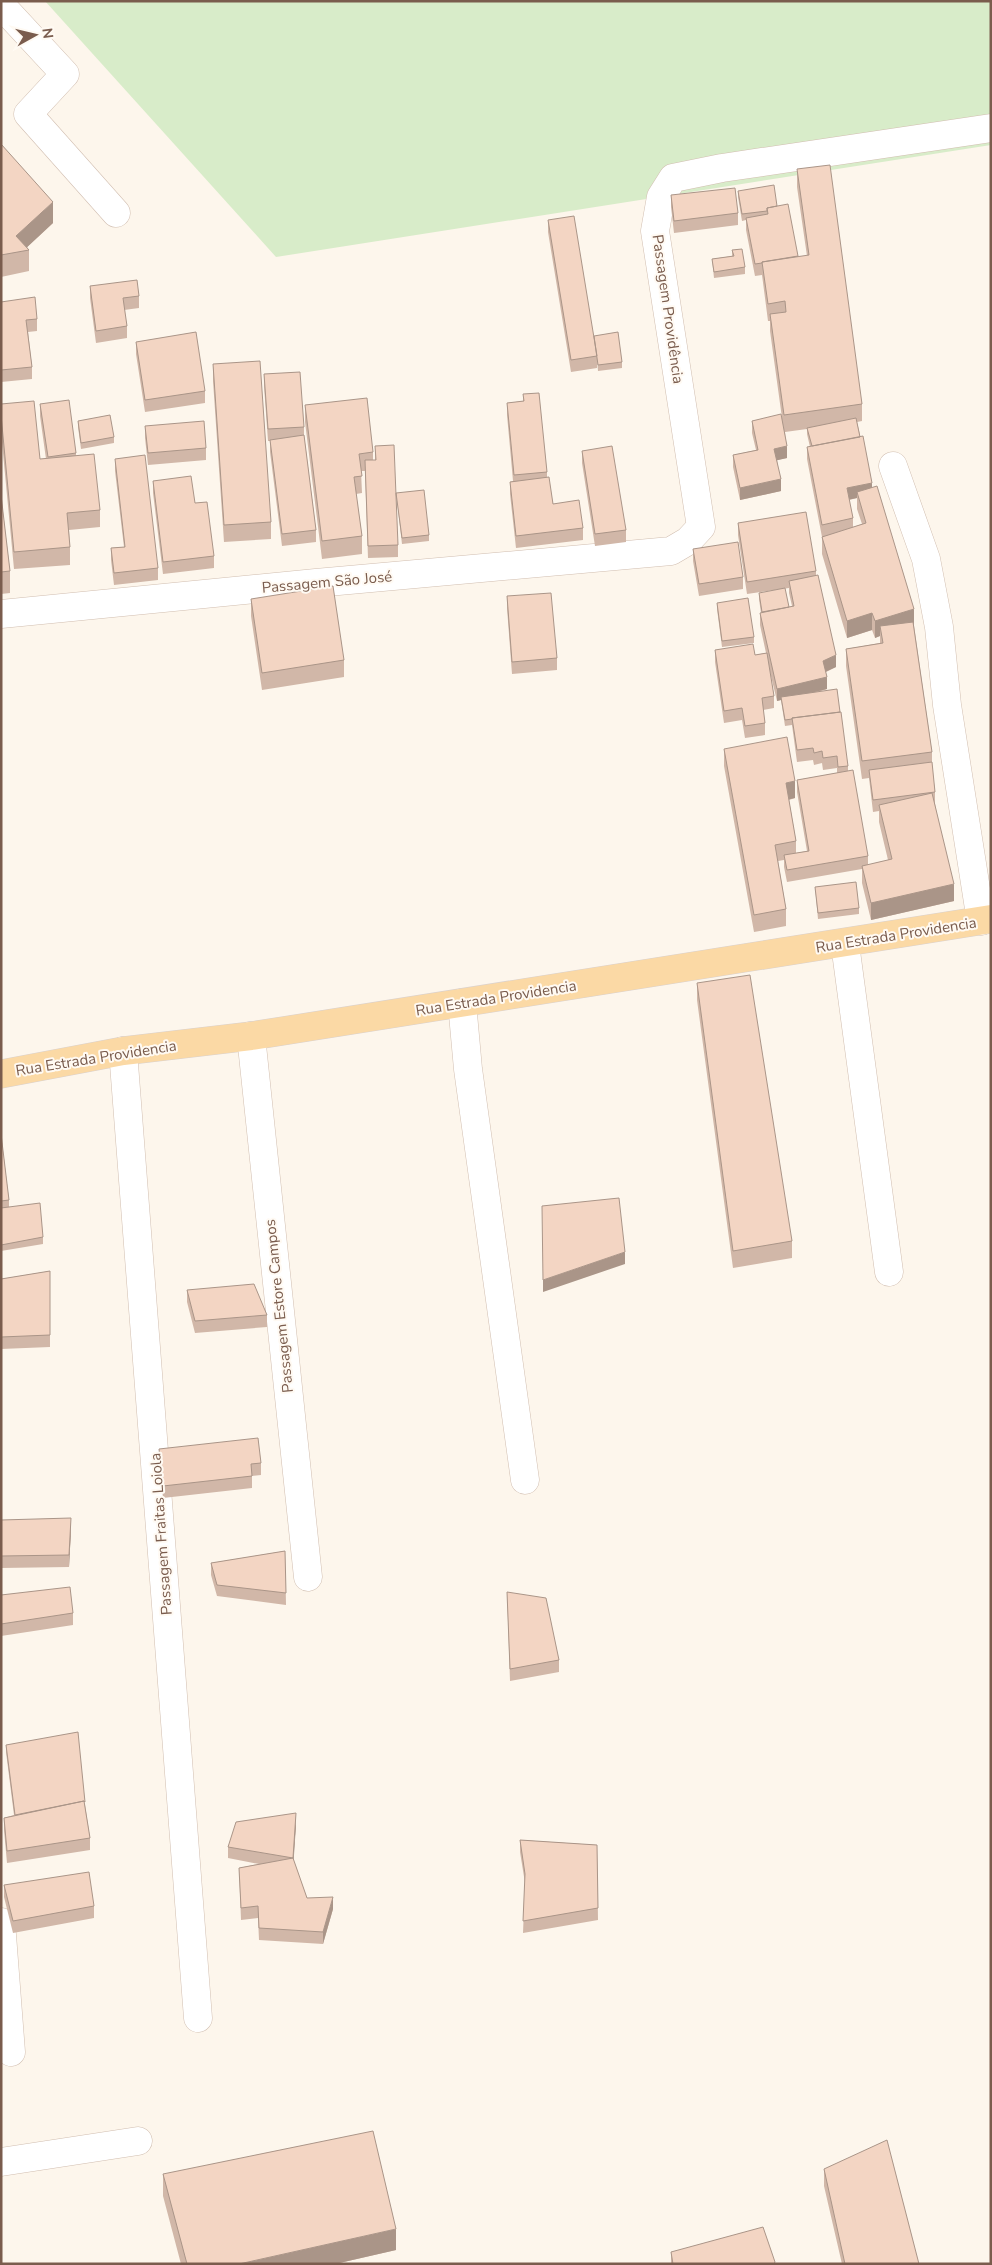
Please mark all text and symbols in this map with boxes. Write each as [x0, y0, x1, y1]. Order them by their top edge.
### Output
north arrow [10, 10, 60, 60]
text: N [37, 27, 58, 40]
street label: Passagem Providência [648, 233, 688, 385]
street label: Passagem São José [261, 566, 393, 598]
street label: Rua Estrada Providencia [814, 912, 978, 958]
street label: Rua Estrada Providencia [414, 975, 578, 1021]
street label: Rua Estrada Providencia [14, 1035, 178, 1081]
street label: Passagem Estore Campos [260, 1218, 298, 1394]
street label: Passagem Fraitas Loiola [145, 1452, 177, 1616]

